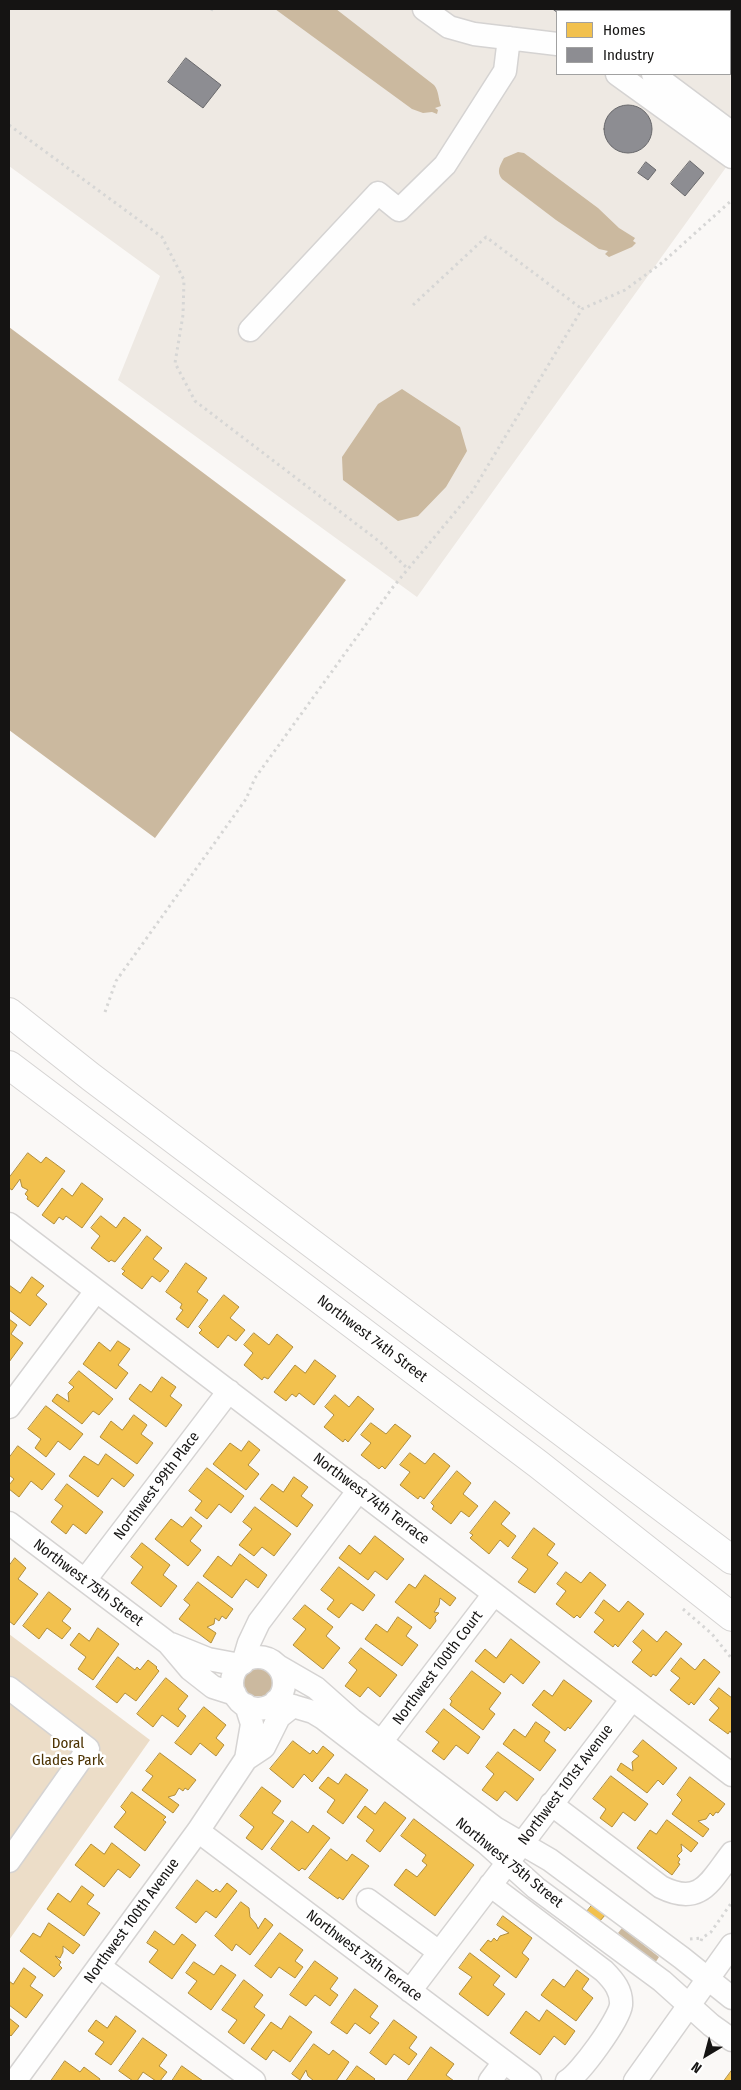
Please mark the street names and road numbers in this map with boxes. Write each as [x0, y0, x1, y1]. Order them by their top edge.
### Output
street label: Northwest 74th Street [313, 1292, 431, 1386]
street label: Northwest 99th Place [111, 1428, 203, 1544]
street label: Northwest 74th Terrace [309, 1449, 433, 1549]
street label: Northwest 75th Street [29, 1536, 147, 1630]
street label: Northwest 100th Court [389, 1607, 487, 1729]
street label: Northwest 101st Avenue [515, 1721, 617, 1849]
street label: Northwest 75th Street [452, 1814, 566, 1912]
street label: Northwest 100th Avenue [81, 1855, 183, 1987]
street label: Northwest 75th Terrace [302, 1907, 426, 2005]

